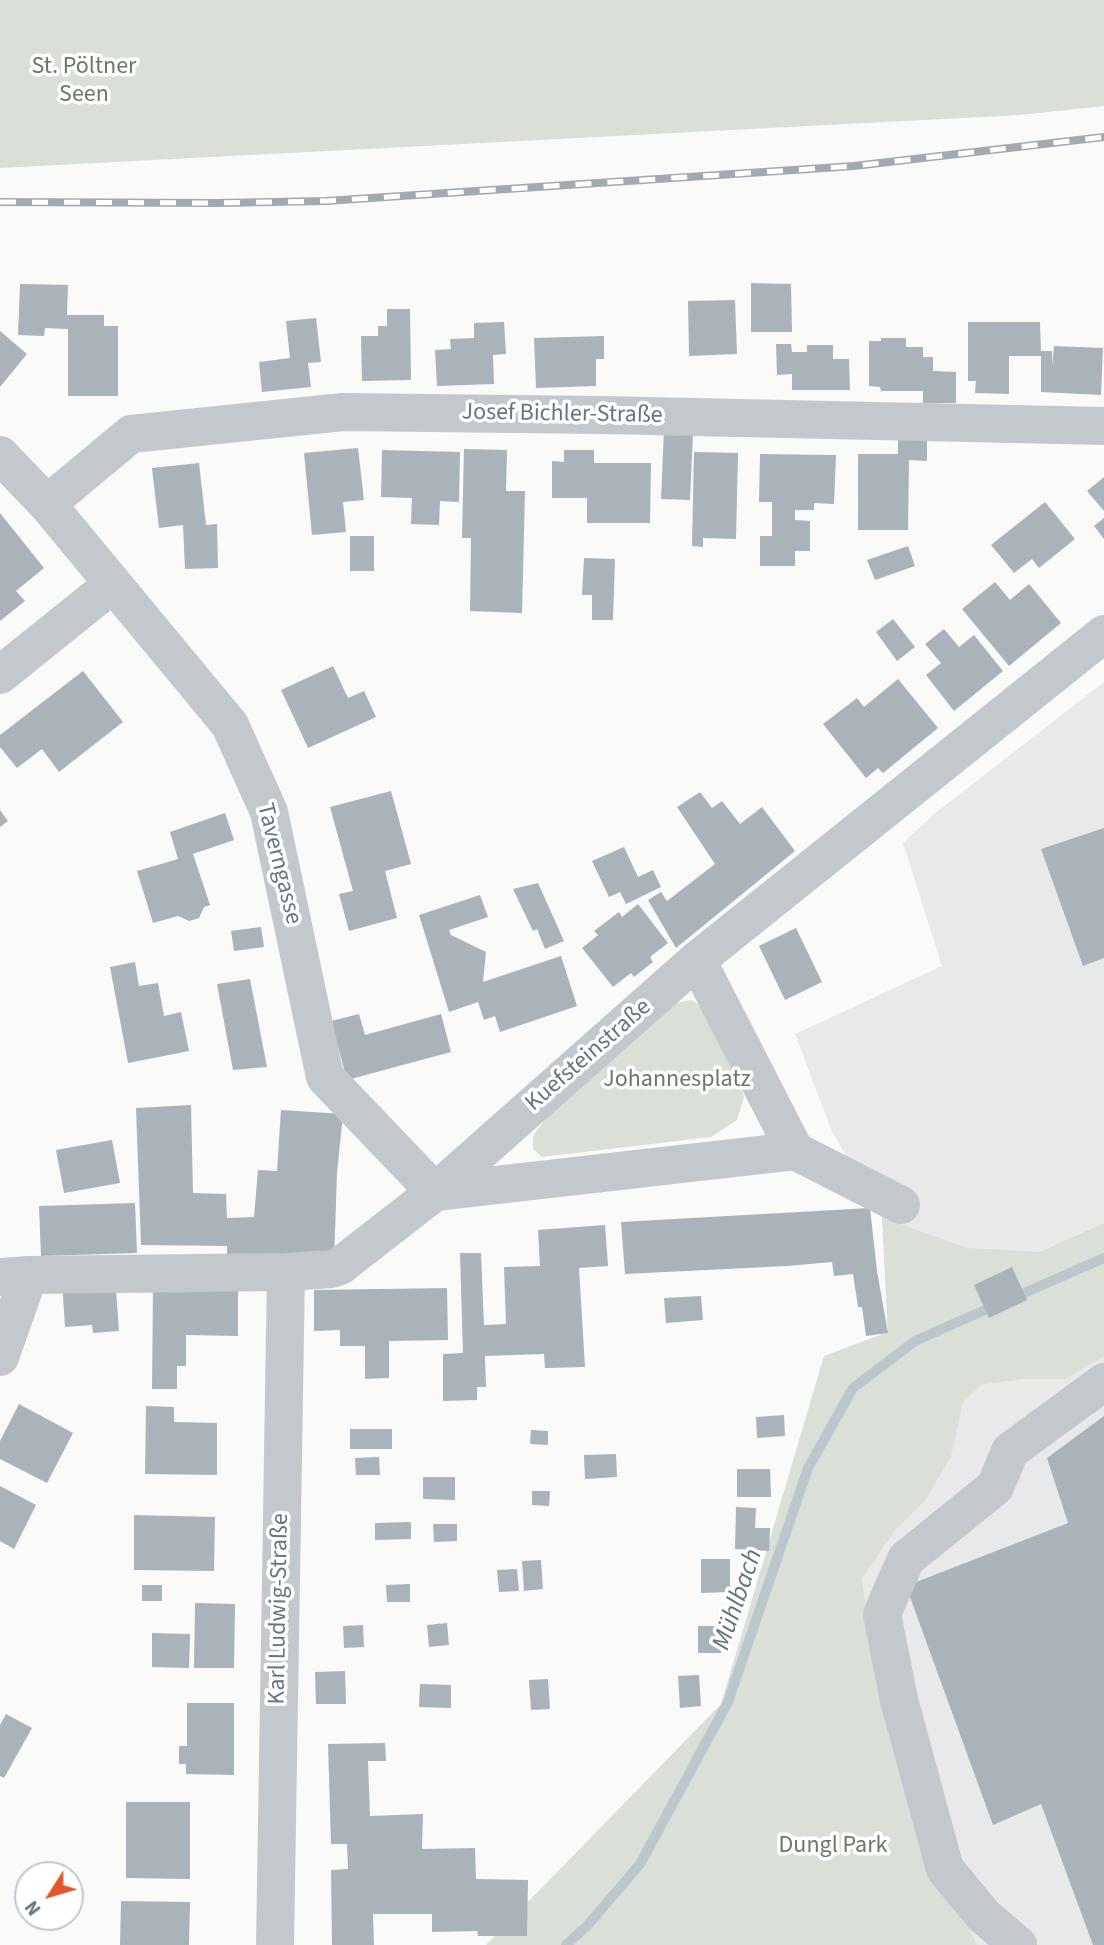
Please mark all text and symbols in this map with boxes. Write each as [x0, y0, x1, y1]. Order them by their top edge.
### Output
park label: St. Pöltner Seen [32, 54, 136, 110]
street label: Josef Bichler-Straße [461, 399, 663, 431]
street label: Taverngasse [249, 801, 307, 927]
street label: Kuefsteinstraße [520, 994, 658, 1118]
park label: Johannesplatz [603, 1067, 751, 1095]
street label: Karl Ludwig-Straße [264, 1513, 296, 1705]
water label: Mühlbach [707, 1545, 771, 1655]
park label: Dungl Park [779, 1833, 887, 1861]
north arrow [14, 1861, 84, 1931]
text: N [19, 1895, 48, 1921]

